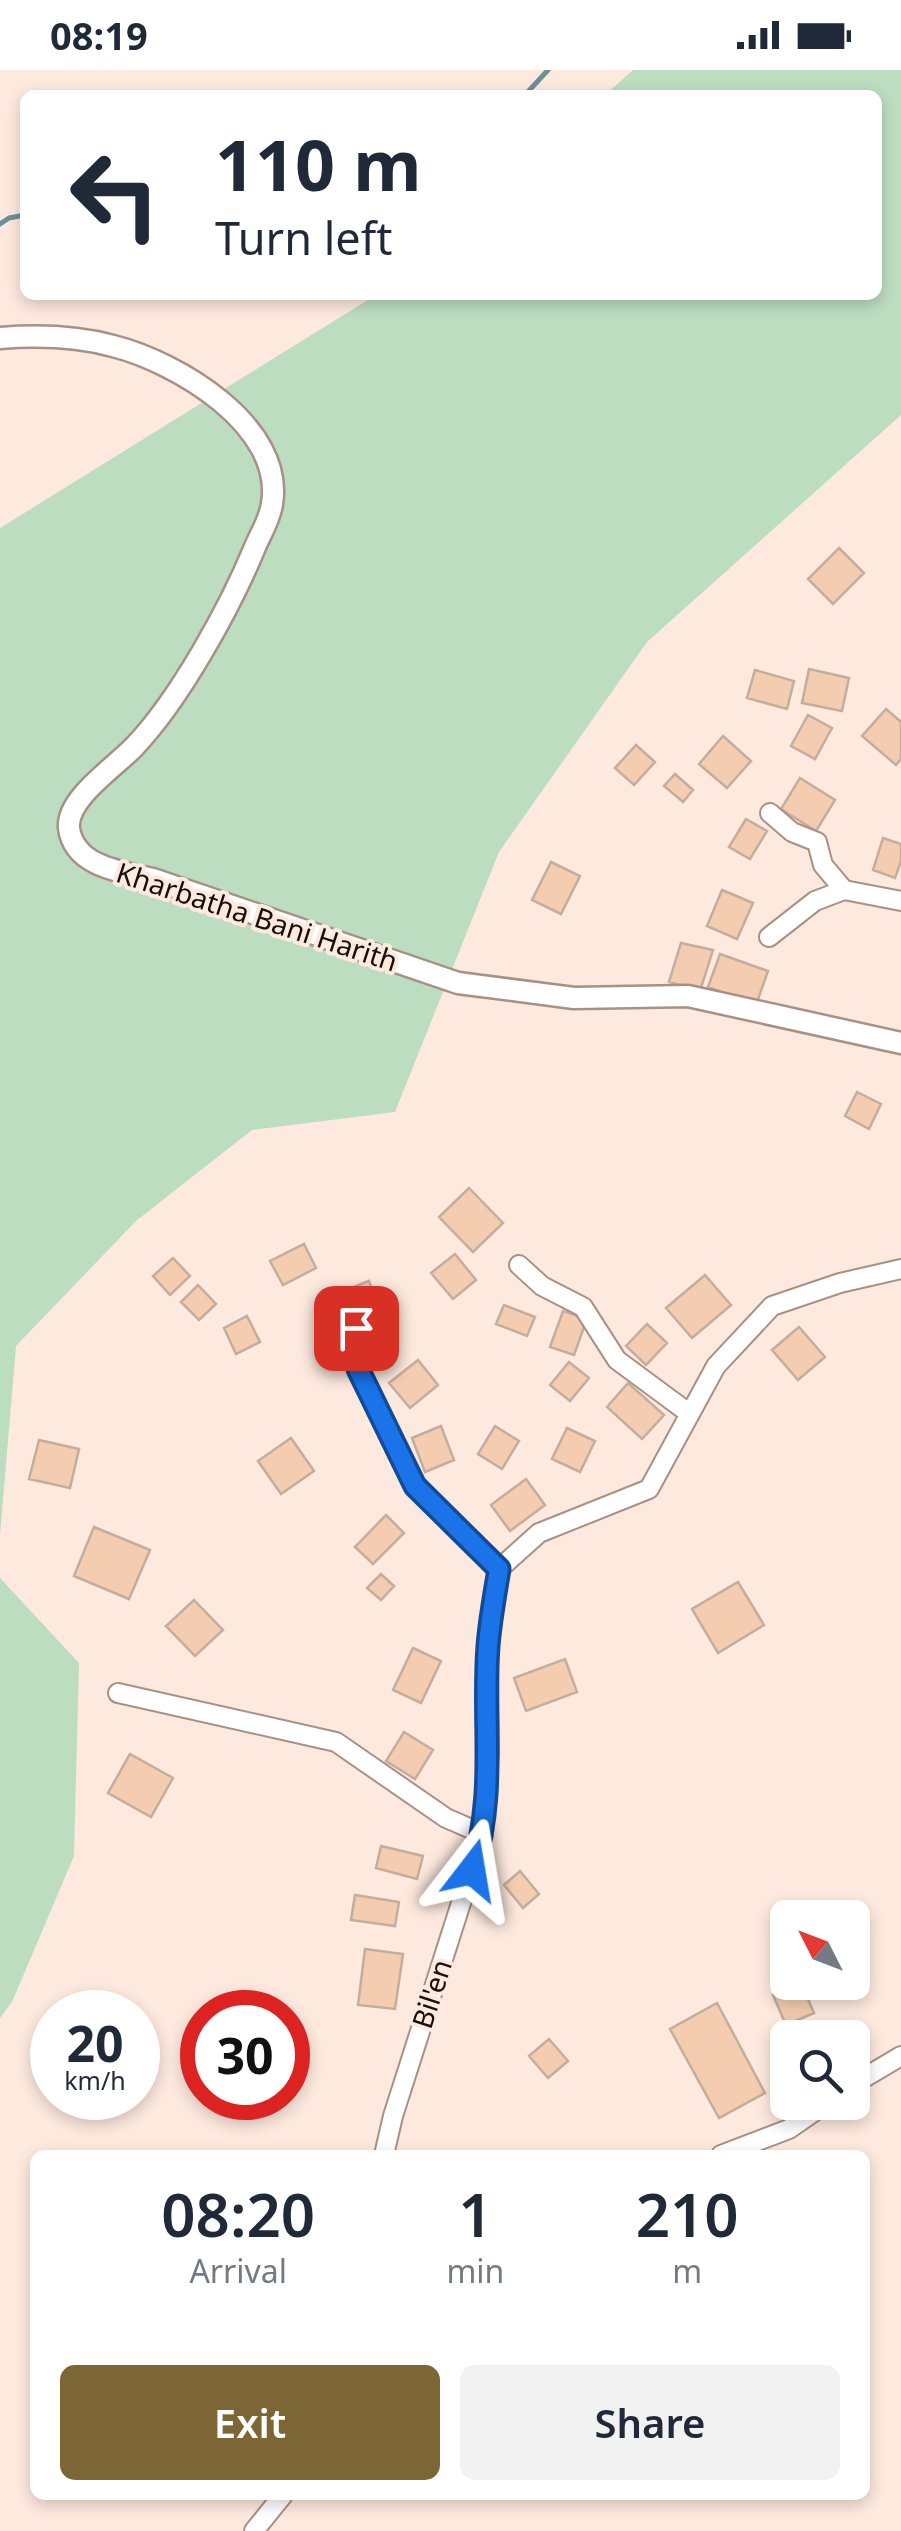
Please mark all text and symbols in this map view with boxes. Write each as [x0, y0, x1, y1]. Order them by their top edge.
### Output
text: 08:19 [50, 9, 148, 61]
text: 110 m [215, 116, 422, 212]
icon: left [50, 130, 180, 260]
text: Turn left [215, 207, 392, 268]
street label: Kharbatha Bani Harith [112, 853, 403, 979]
pin [314, 1286, 399, 1371]
icon: arrive [329, 1301, 384, 1356]
position arrow [420, 1818, 524, 1922]
north arrow [770, 1900, 870, 2000]
map controls [770, 1900, 870, 2120]
street label: Bil'en [402, 1954, 460, 2033]
speed limit sign: 30 [180, 1990, 310, 2120]
text: 20 [66, 2009, 124, 2077]
button: search [770, 2020, 870, 2120]
text: km/h [64, 2063, 126, 2097]
text: 08:20 [161, 2173, 315, 2255]
text: 1 [458, 2173, 493, 2255]
text: 210 [636, 2173, 739, 2255]
text: Arrival [189, 2249, 287, 2292]
text: min [446, 2249, 504, 2292]
text: m [672, 2249, 702, 2292]
button: Exit [60, 2365, 440, 2480]
button: Share [460, 2365, 840, 2480]

